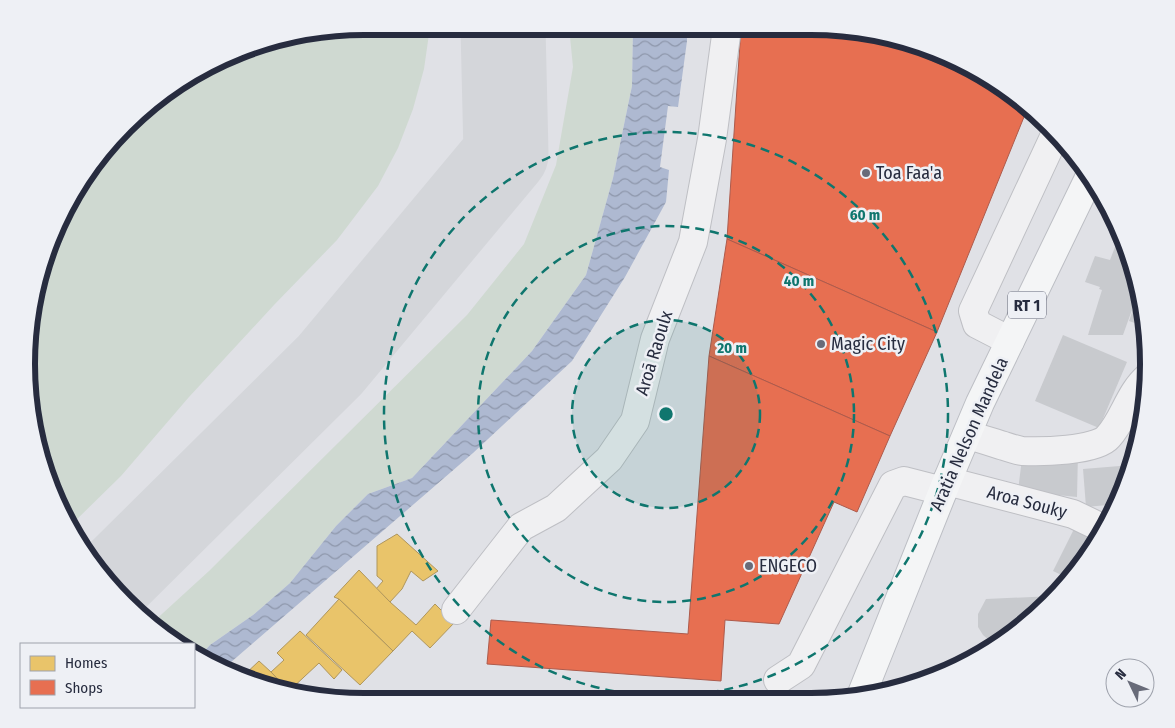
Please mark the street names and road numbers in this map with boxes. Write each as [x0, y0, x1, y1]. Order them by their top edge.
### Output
road number: RT 1 [1008, 292, 1046, 318]
street label: Aroā Raoulx [631, 308, 677, 398]
street label: Aratia Nelson Mandela [925, 354, 1013, 514]
street label: Aroa Souky [985, 481, 1069, 523]

